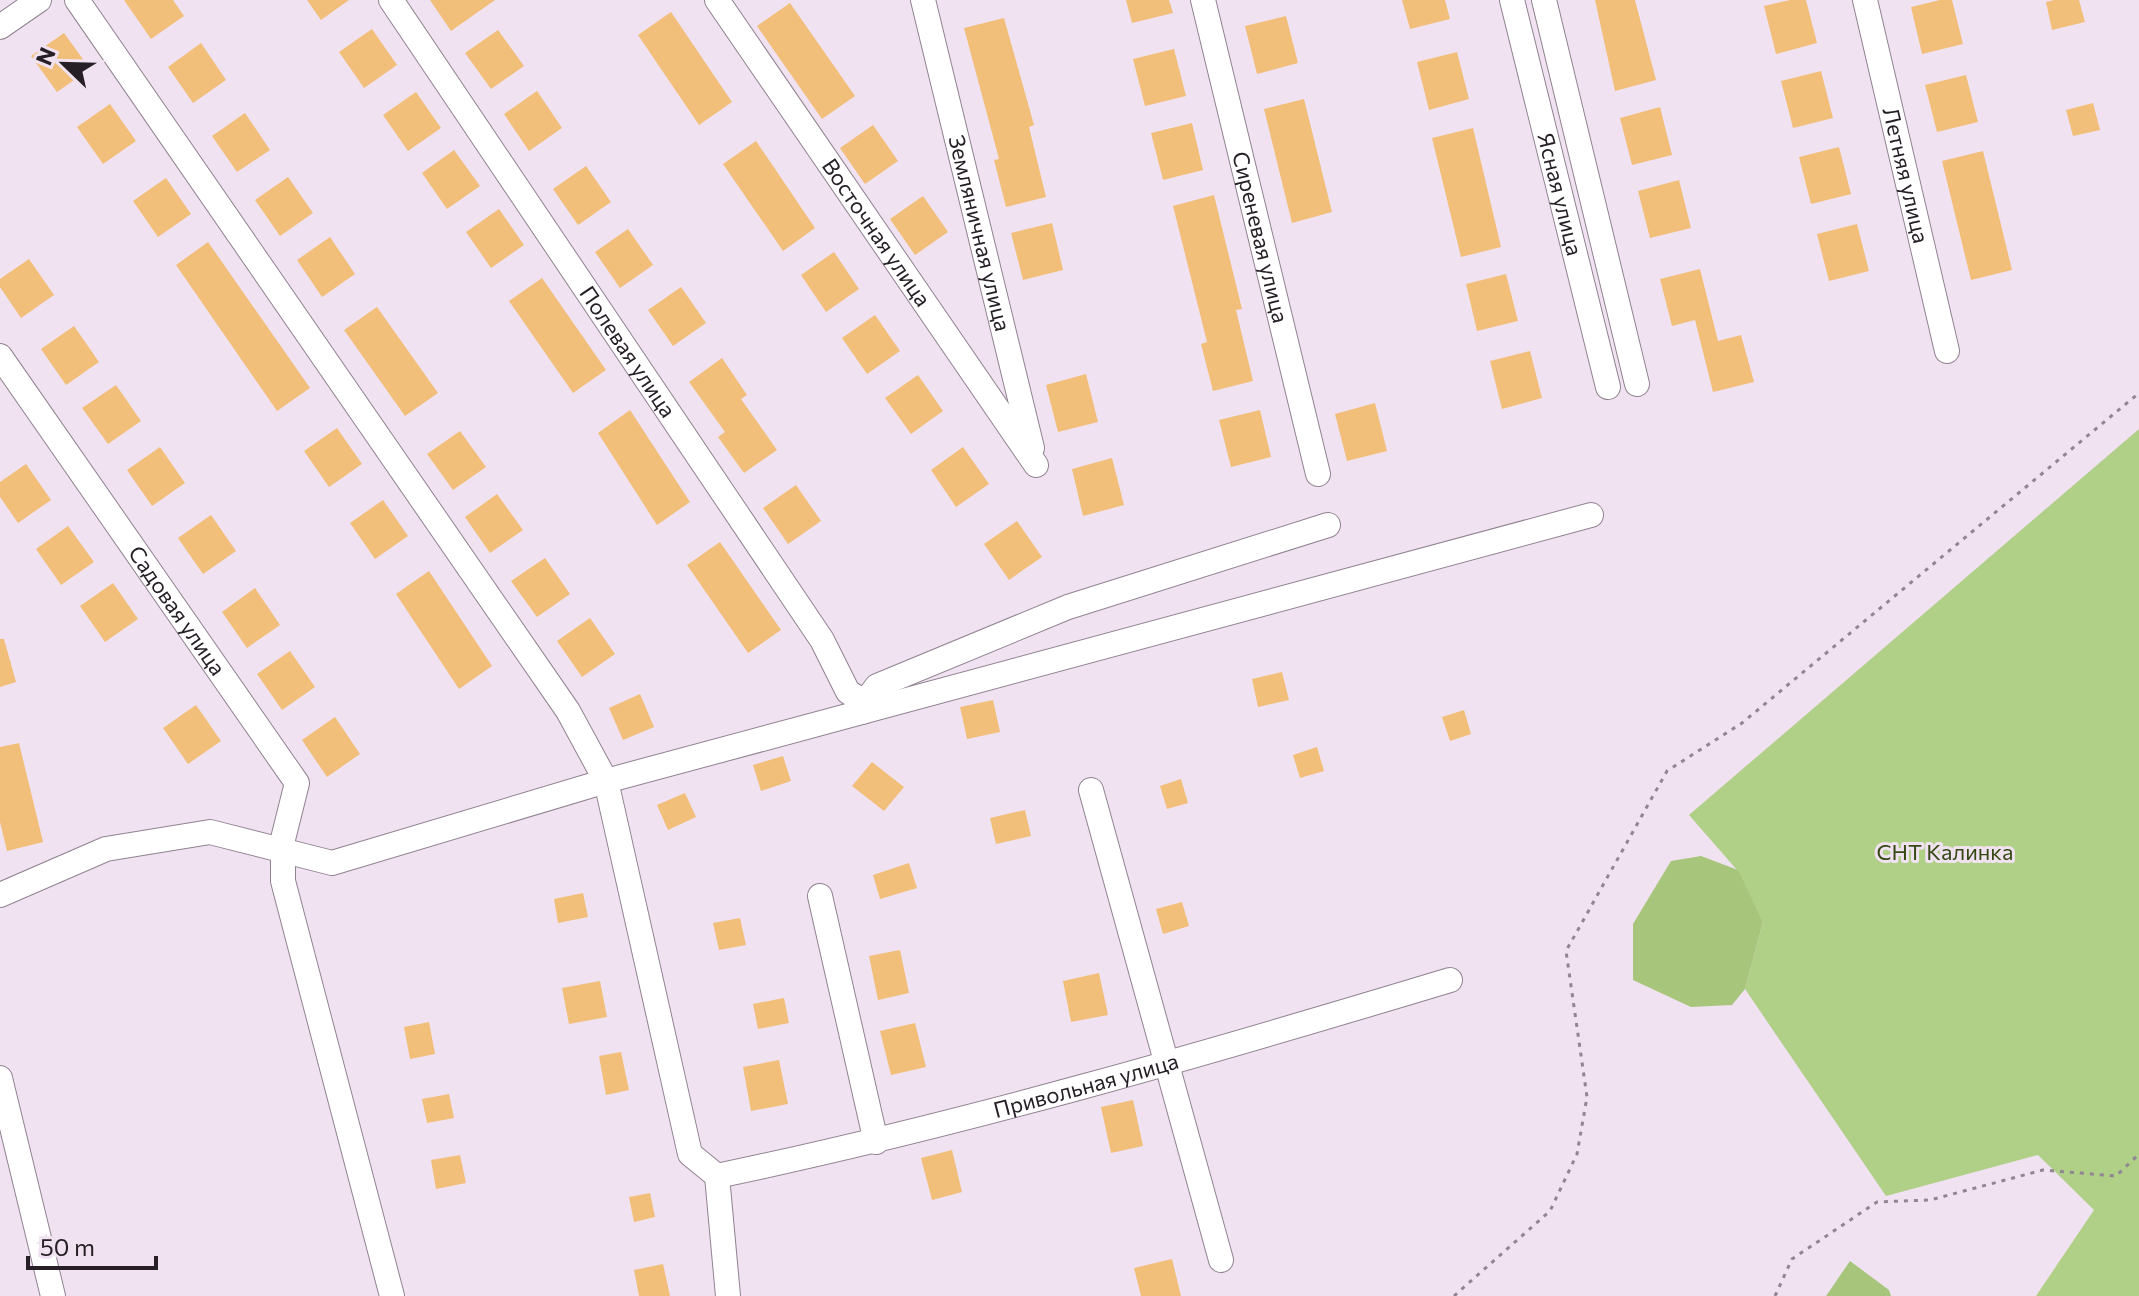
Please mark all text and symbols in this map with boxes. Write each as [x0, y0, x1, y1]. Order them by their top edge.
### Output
north arrow [24, 24, 104, 104]
text: N [29, 43, 61, 69]
street label: Летняя улица [1878, 105, 1935, 246]
street label: Ясная улица [1532, 130, 1589, 258]
street label: Земляничная улица [943, 132, 1017, 334]
street label: Сиреневая улица [1227, 149, 1295, 325]
street label: Восточная улица [817, 153, 937, 311]
street label: Полевая улица [574, 280, 682, 422]
street label: Садовая улица [123, 540, 232, 680]
park label: СНТ Калинка [1876, 838, 2014, 865]
street label: Привольная улица [990, 1047, 1181, 1123]
scale bar [28, 1220, 156, 1270]
text: 50 m [40, 1232, 95, 1261]

